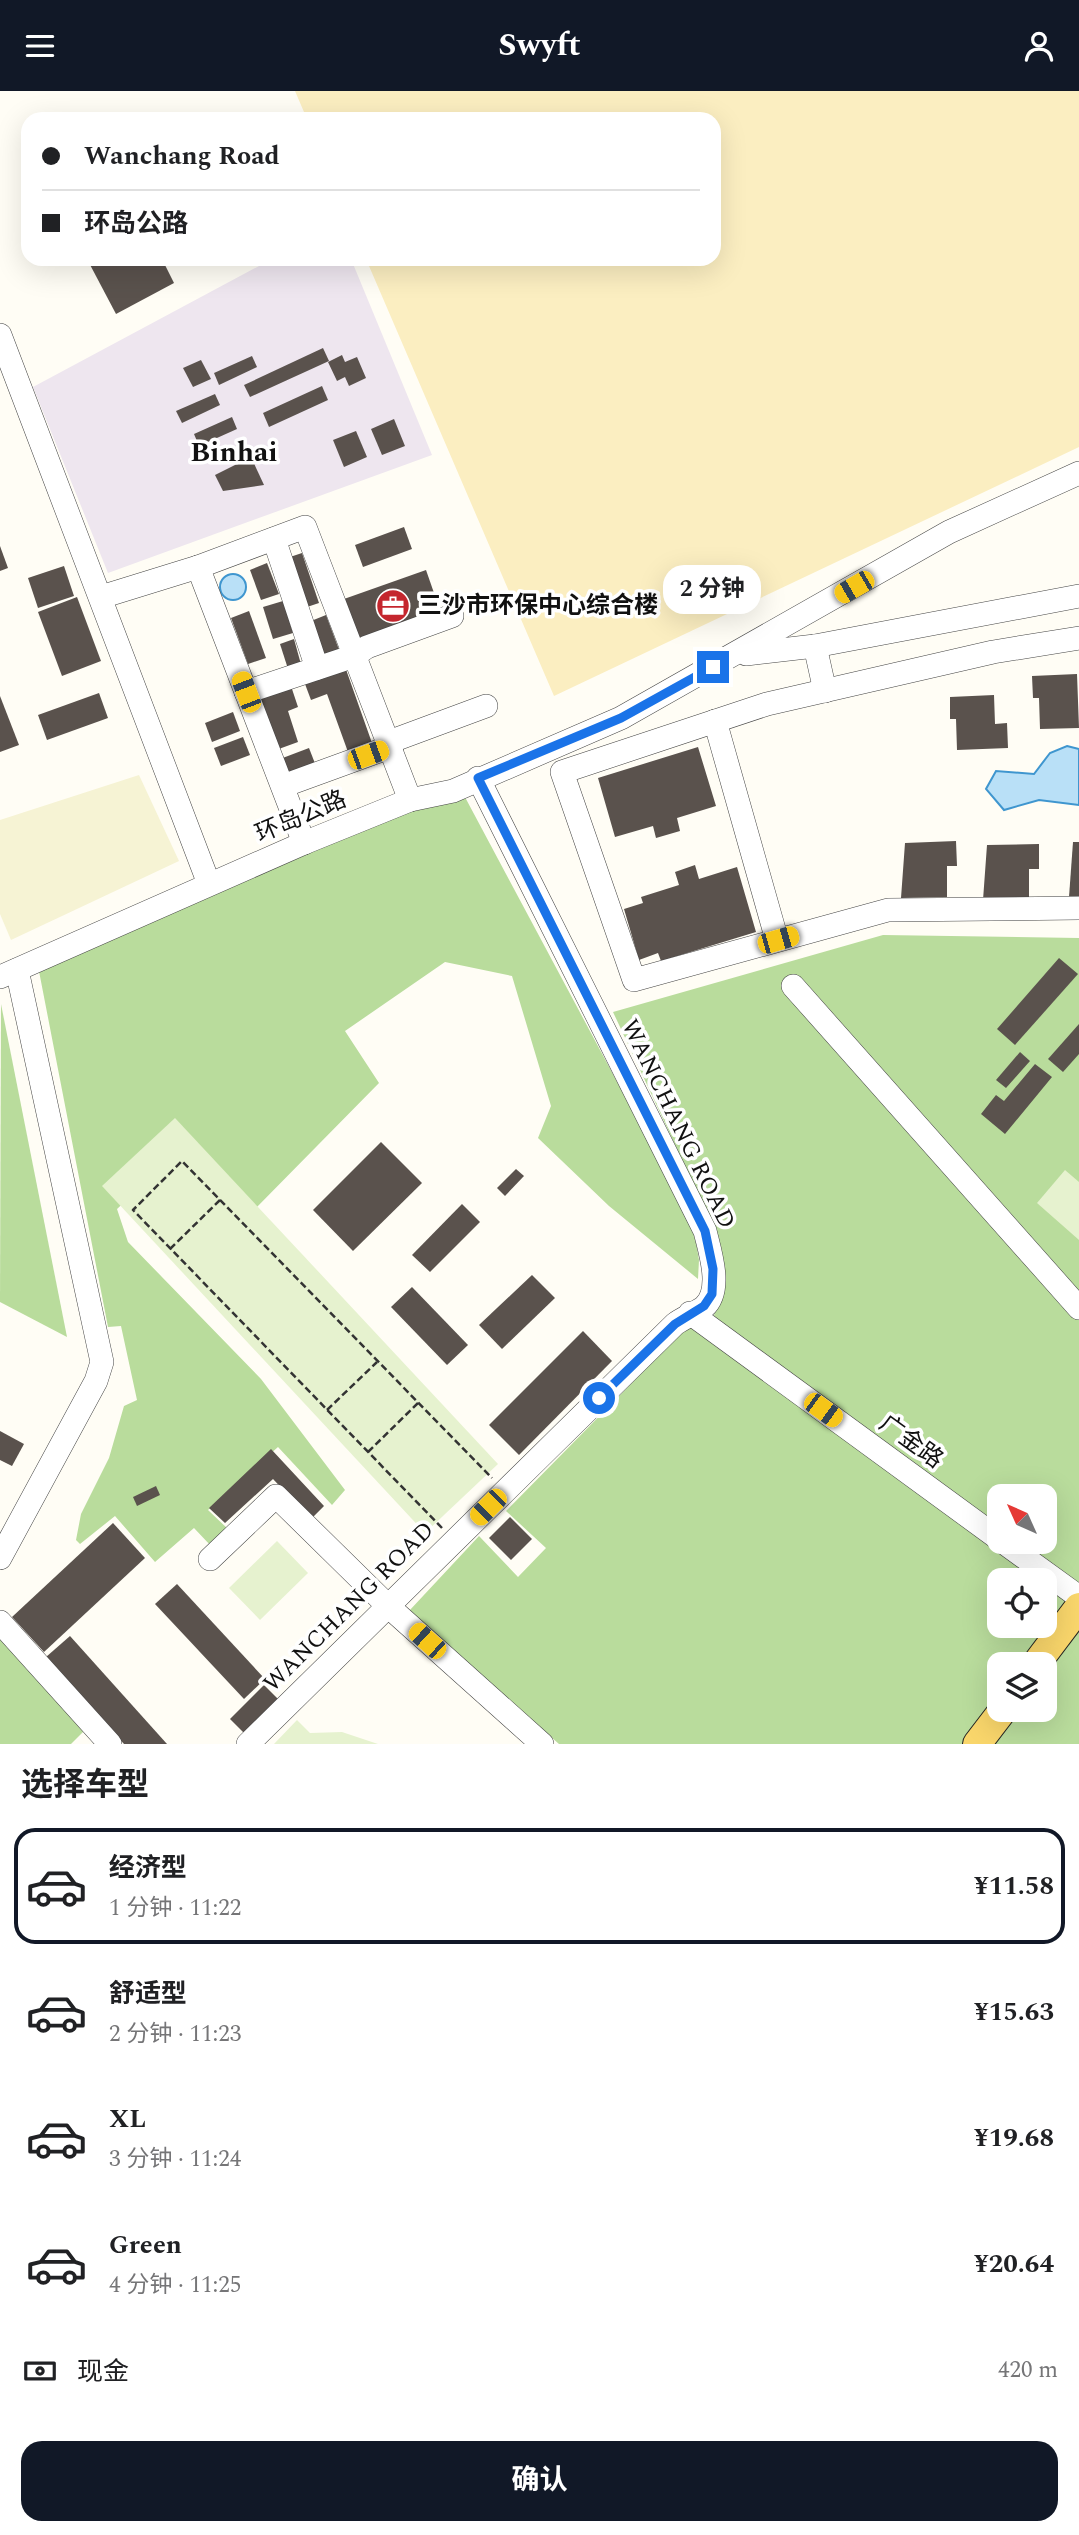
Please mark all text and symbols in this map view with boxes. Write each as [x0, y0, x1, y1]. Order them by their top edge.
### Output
text: Swyft [498, 21, 581, 70]
icon: menu [21, 27, 59, 65]
icon: person [1020, 27, 1058, 65]
text: Wanchang Road [84, 136, 280, 176]
text: 环岛公路 [84, 204, 188, 244]
district label: Binhai [190, 431, 278, 474]
callout: 2 分钟 [664, 566, 762, 615]
car [831, 567, 878, 607]
text: 2 分钟 [680, 572, 744, 607]
office icon: 三沙市环保中心综合楼 [374, 587, 412, 625]
place label: 三沙市环保中心综合楼 [418, 588, 658, 624]
route end [697, 651, 729, 683]
car [229, 669, 264, 715]
car [345, 738, 392, 772]
street label: 环岛公路 [250, 782, 352, 852]
car [755, 924, 802, 956]
street label: WANCHANG ROAD [612, 1013, 744, 1235]
route start [583, 1382, 615, 1414]
car [800, 1389, 847, 1431]
street label: 广金路 [871, 1406, 951, 1478]
north arrow [987, 1484, 1057, 1554]
map controls [987, 1484, 1057, 1722]
car [466, 1485, 511, 1529]
street label: WANCHANG ROAD [255, 1513, 443, 1701]
button: locate [987, 1568, 1057, 1638]
car [405, 1619, 450, 1663]
button: layers [987, 1652, 1057, 1722]
text: 选择车型 [21, 1761, 149, 1810]
text: 经济型 [109, 1848, 187, 1888]
icon: car [25, 1855, 88, 1918]
text: ¥11.58 [974, 1866, 1054, 1906]
text: 1 分钟 · 11:22 [109, 1891, 241, 1926]
text: 舒适型 [109, 1974, 187, 2014]
icon: car [25, 1981, 88, 2044]
text: ¥15.63 [974, 1992, 1054, 2032]
text: 2 分钟 · 11:23 [109, 2017, 241, 2052]
text: XL [109, 2099, 146, 2139]
icon: car [25, 2107, 88, 2170]
text: ¥19.68 [974, 2118, 1054, 2158]
text: 3 分钟 · 11:24 [109, 2142, 241, 2177]
text: Green [109, 2225, 182, 2265]
icon: car [25, 2233, 88, 2296]
text: ¥20.64 [974, 2244, 1054, 2284]
text: 4 分钟 · 11:25 [109, 2268, 241, 2303]
icon: cash [21, 2352, 59, 2390]
text: 现金 [77, 2352, 129, 2392]
text: 420 m [998, 2353, 1058, 2388]
button: 确认 [21, 2441, 1058, 2521]

